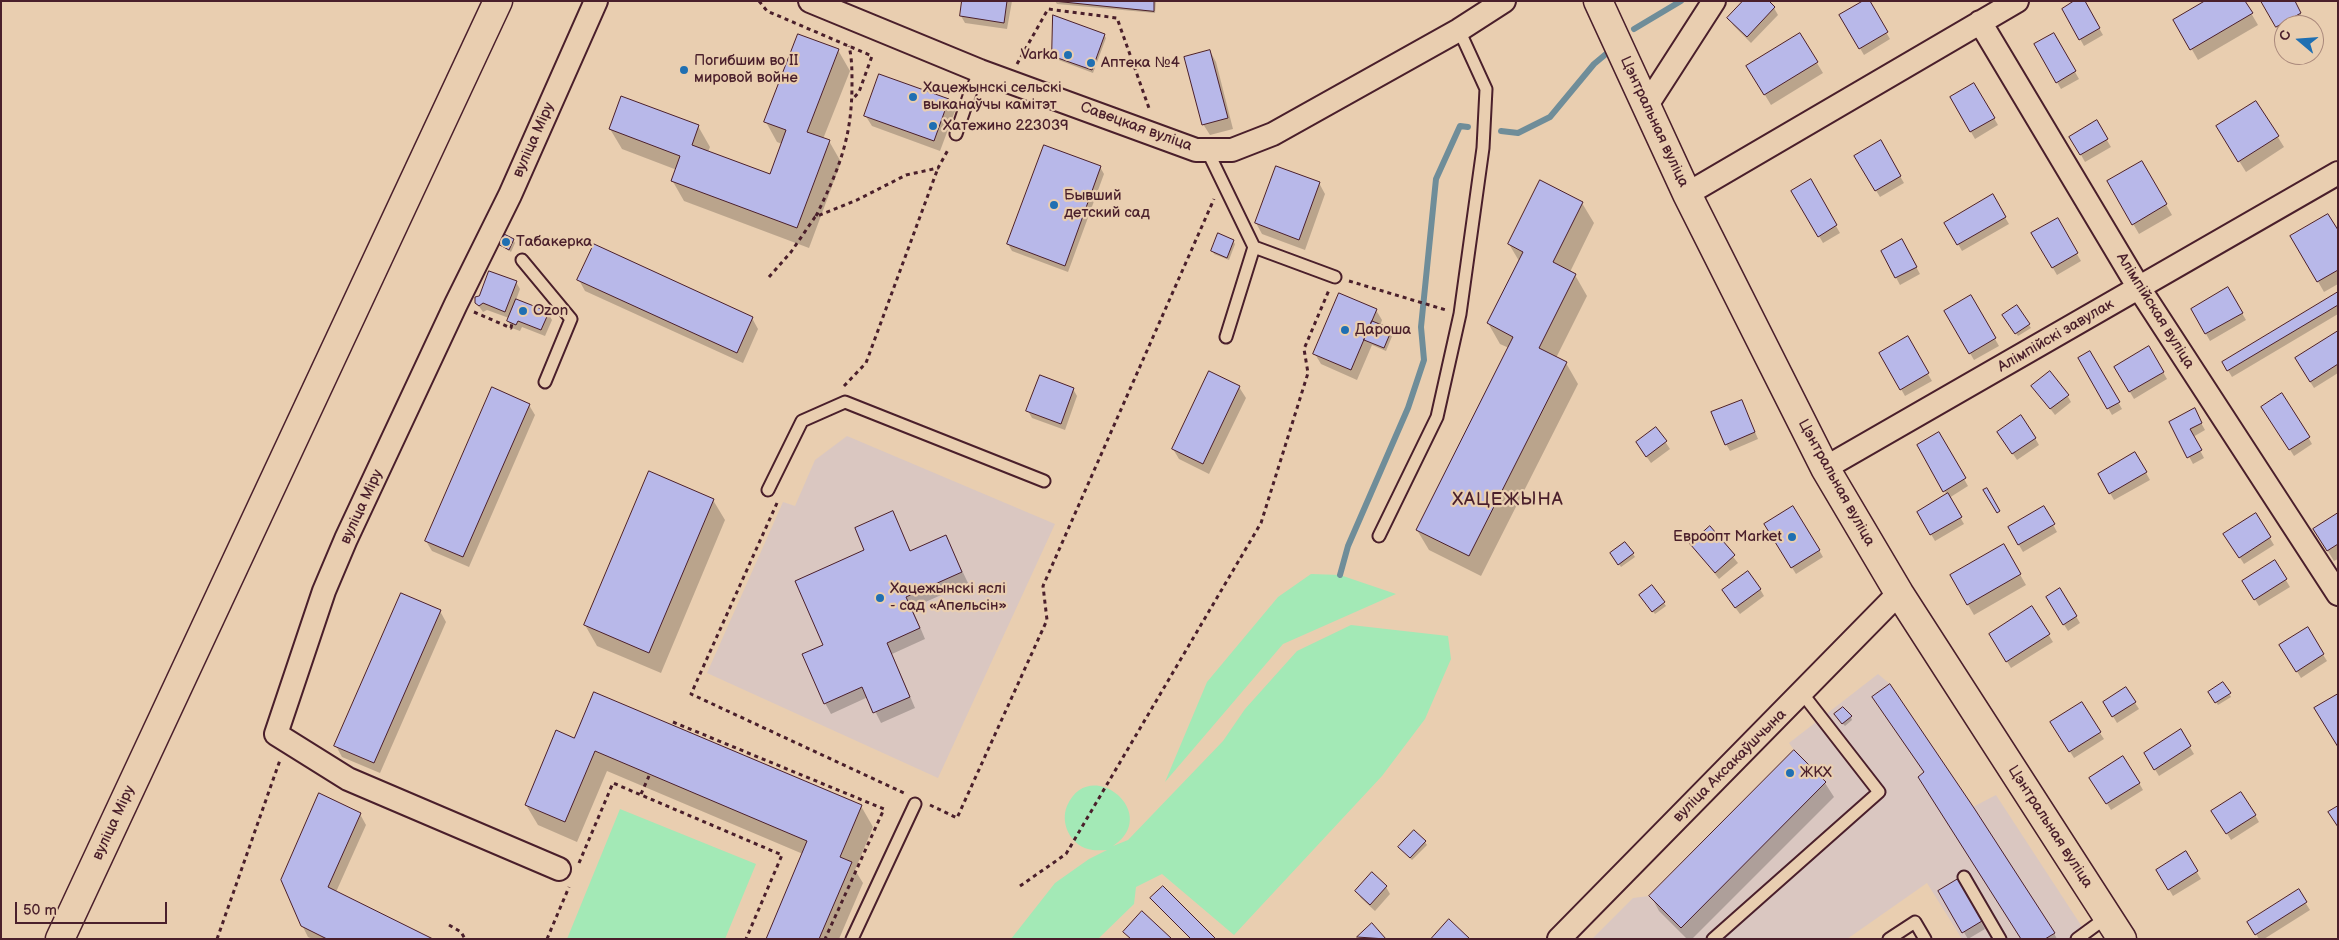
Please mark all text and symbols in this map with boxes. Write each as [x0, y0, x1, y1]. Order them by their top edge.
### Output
north arrow [2274, 15, 2324, 65]
text: С [2276, 28, 2295, 43]
place label: Varka [1020, 46, 1058, 64]
marker: Varka [1062, 49, 1074, 61]
place label: Погибшим во II мировой войне [694, 52, 798, 87]
place label: Аптека №4 [1101, 54, 1180, 72]
street label: Цэнтральная вуліца [1616, 54, 1692, 190]
marker: Аптека №4 [1085, 57, 1097, 69]
marker: Погибшим во II мировой войне [678, 64, 690, 76]
place label: Хацежынскі сельскі выканаўчы камітэт [923, 79, 1062, 114]
marker: Хацежынскі сельскі выканаўчы камітэт [907, 91, 919, 103]
street label: Савецкая вуліца [1078, 98, 1194, 156]
street label: вуліца Міру [509, 100, 559, 180]
place label: Хатежино 223039 [943, 117, 1069, 135]
marker: Хатежино 223039 [927, 120, 939, 132]
place label: Бывший детский сад [1064, 187, 1150, 222]
marker: Бывший детский сад [1048, 199, 1060, 211]
place label: Табакерка [516, 233, 592, 251]
marker: Табакерка [500, 236, 512, 248]
street label: Алімпійская вуліца [2112, 250, 2198, 372]
street label: Алімпійскі завулак [1995, 295, 2117, 377]
place label: Ozon [533, 302, 568, 320]
marker: Ozon [517, 305, 529, 317]
place label: Дароша [1355, 321, 1411, 339]
marker: Дароша [1339, 324, 1351, 336]
street label: Цэнтральная вуліца [1794, 416, 1878, 550]
street label: вуліца Міру [337, 467, 387, 547]
district label: ХАЦЕЖЫНА [1451, 489, 1565, 511]
place label: Евроопт Market [1673, 528, 1782, 546]
marker: Евроопт Market [1786, 531, 1798, 543]
place label: Хацежынскі яслі - сад «Апельсін» [890, 580, 1007, 615]
marker: Хацежынскі яслі - сад «Апельсін» [874, 592, 886, 604]
street label: вуліца Аксакаўшчына [1670, 706, 1790, 826]
street label: Цэнтральная вуліца [2004, 762, 2096, 892]
place label: ЖКХ [1800, 764, 1832, 782]
marker: ЖКХ [1784, 767, 1796, 779]
street label: вуліца Міру [89, 783, 139, 863]
scale bar [18, 892, 170, 924]
text: 50 m [23, 901, 57, 920]

